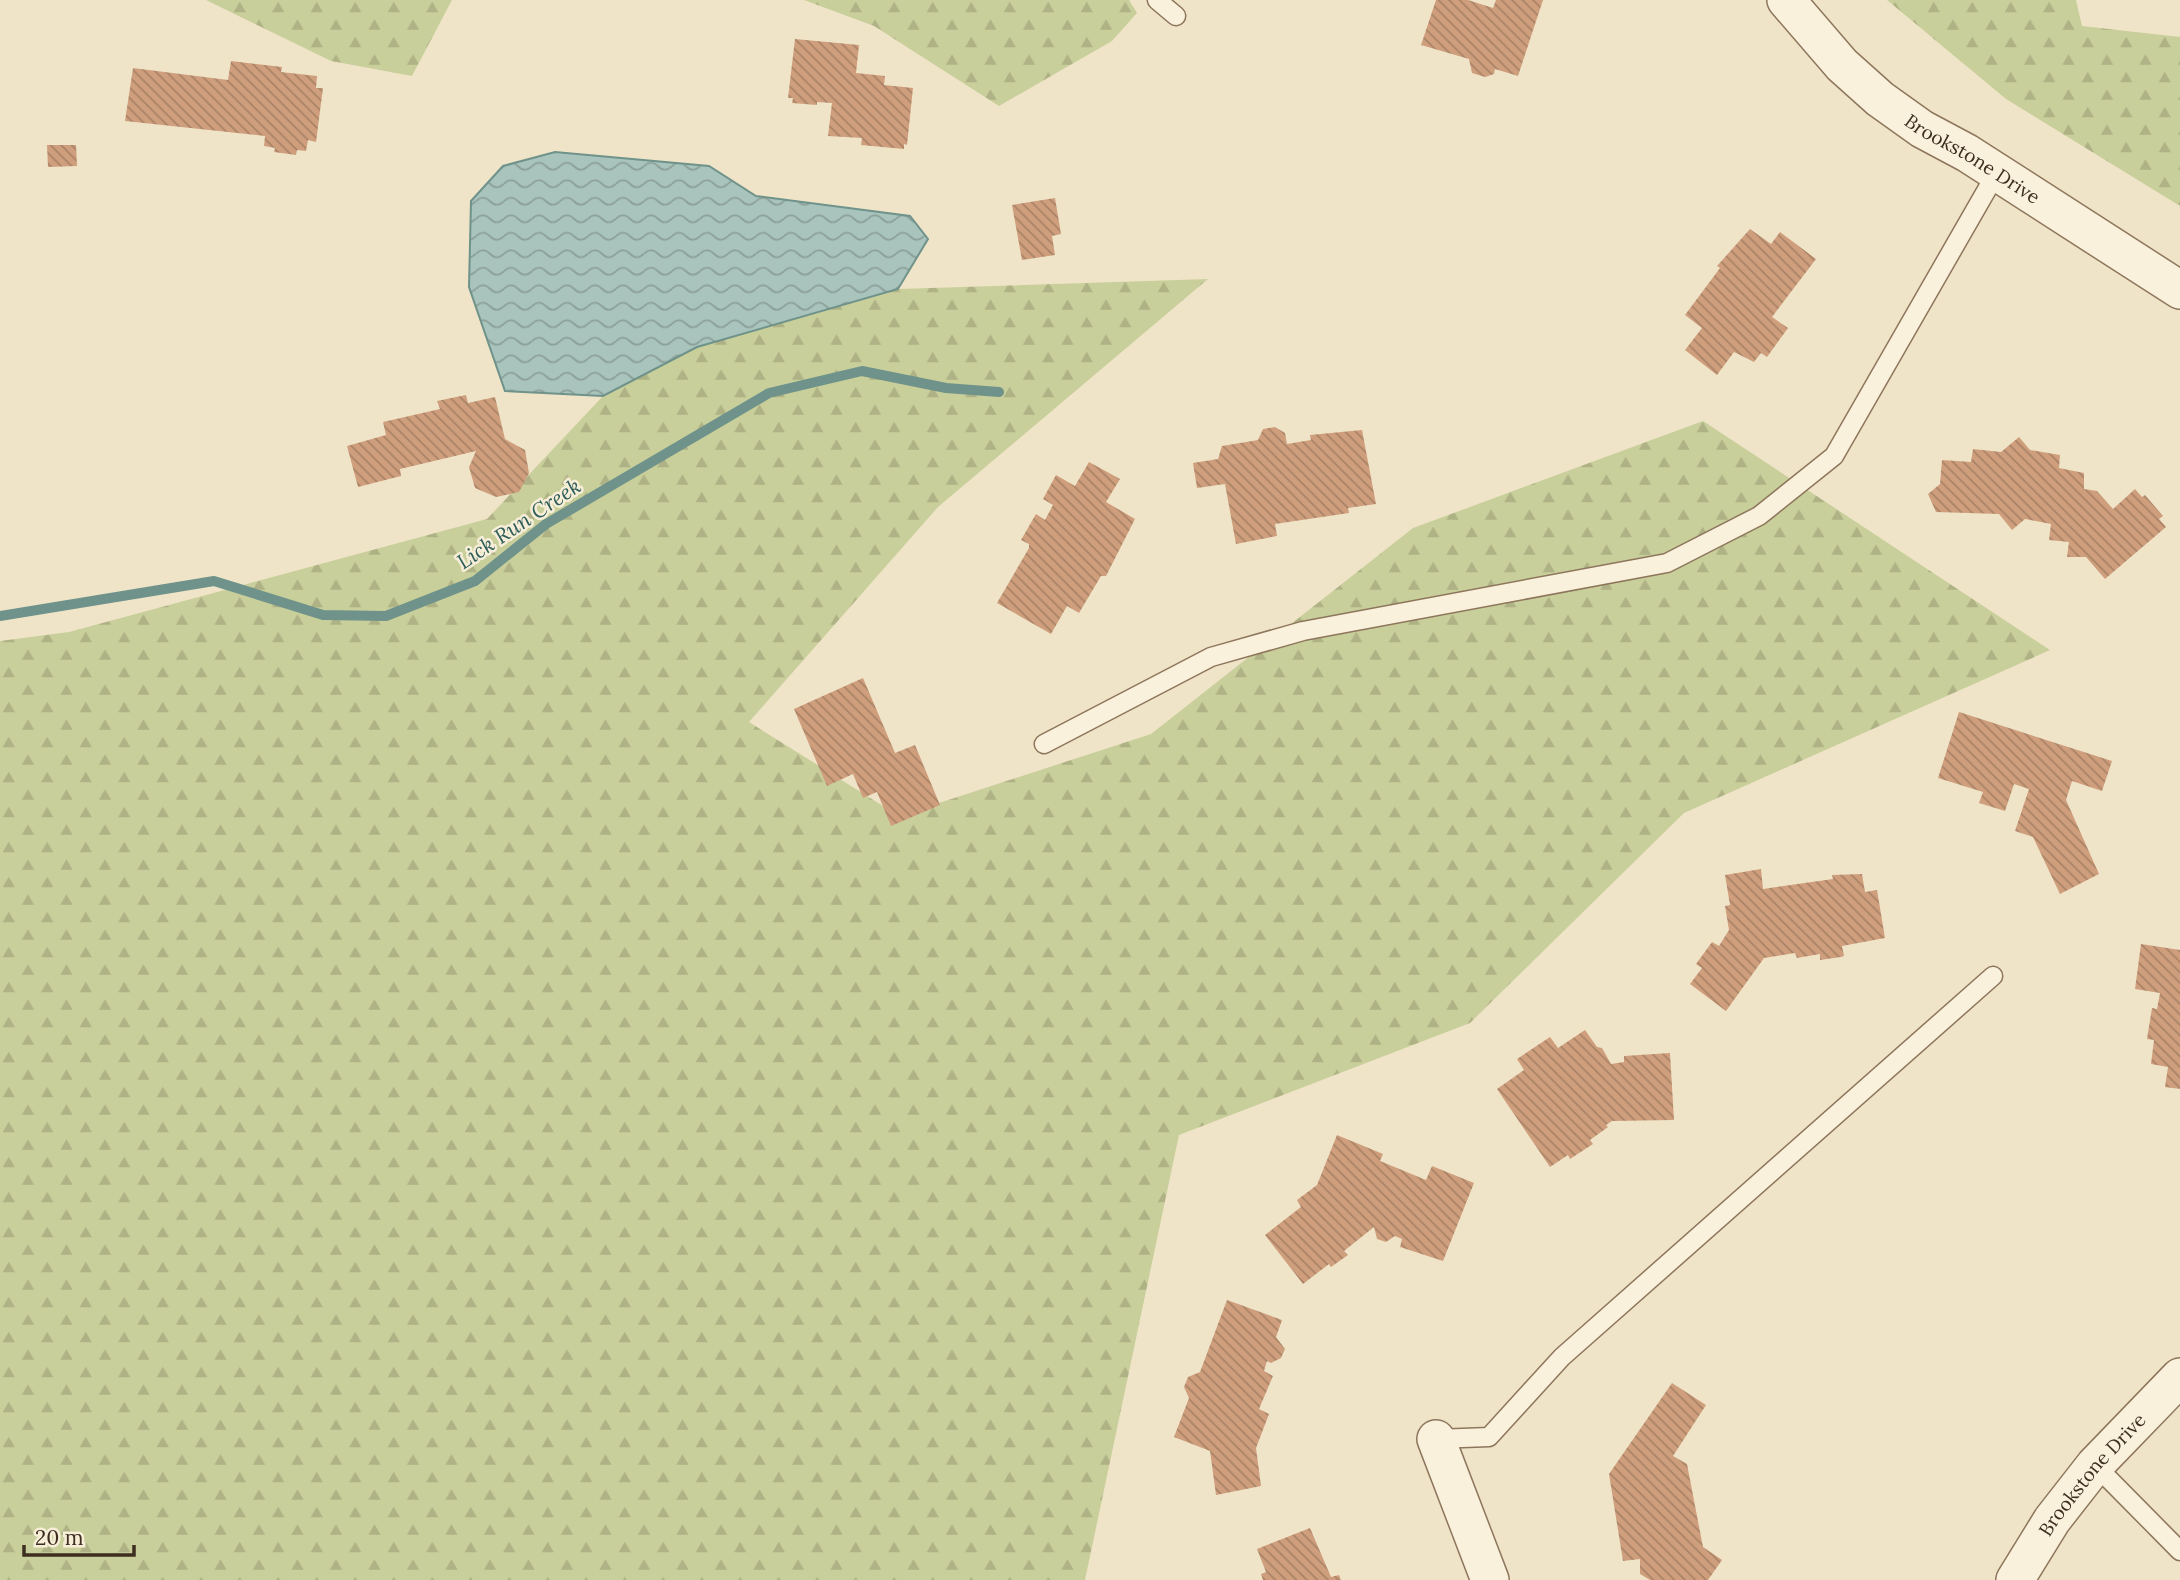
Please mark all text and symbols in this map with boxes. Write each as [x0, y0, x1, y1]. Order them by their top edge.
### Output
street label: Brookstone Drive [1900, 109, 2045, 209]
water label: Lick Run Creek [452, 472, 586, 575]
street label: Brookstone Drive [2033, 1408, 2151, 1540]
scale bar [24, 1514, 135, 1558]
text: 20 m [35, 1524, 84, 1551]

